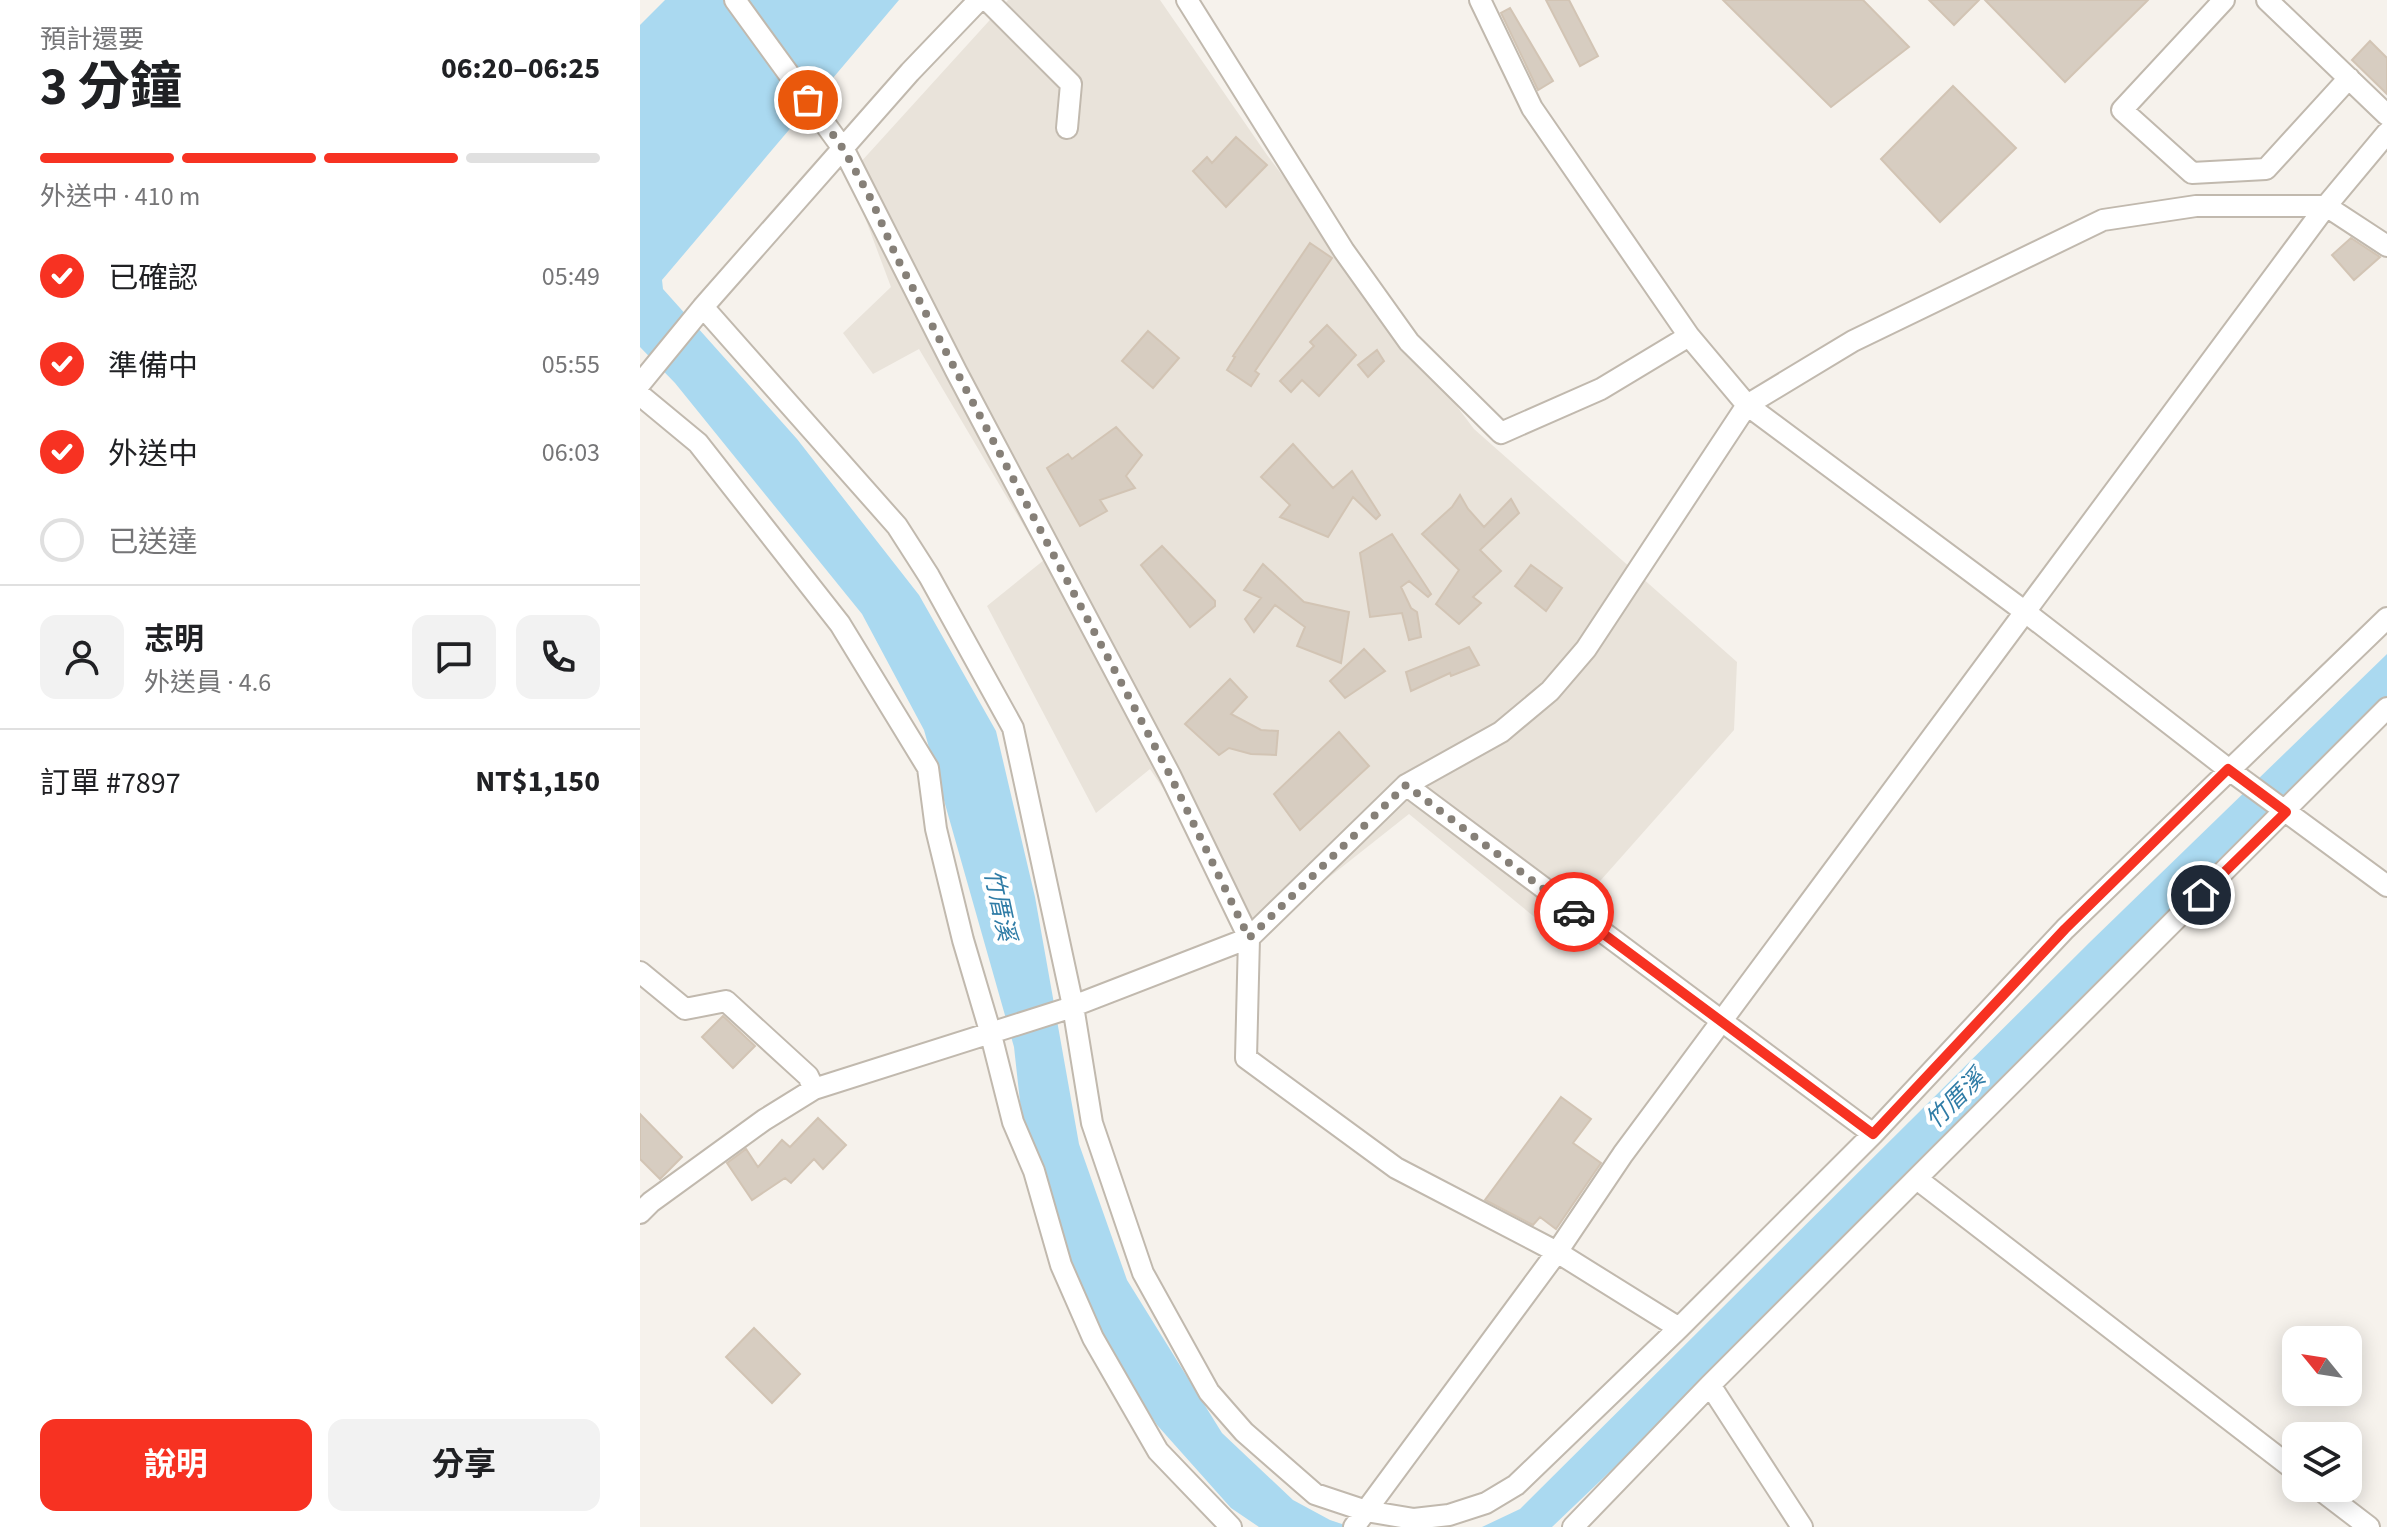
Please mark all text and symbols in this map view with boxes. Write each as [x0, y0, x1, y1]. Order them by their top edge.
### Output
text: 預計還要 [40, 21, 144, 58]
text: 06:20–06:25 [441, 47, 600, 90]
text: 3 分鐘 [40, 51, 182, 125]
pin [774, 66, 842, 134]
icon: bag [786, 78, 830, 122]
text: 外送中 · 410 m [40, 178, 200, 215]
icon: check [40, 254, 84, 298]
text: 已確認 [108, 257, 198, 300]
text: 05:49 [542, 258, 600, 295]
icon: check [40, 342, 84, 386]
text: 準備中 [108, 345, 198, 388]
text: 05:55 [542, 346, 600, 383]
icon: check [40, 430, 84, 474]
text: 外送中 [108, 433, 198, 476]
text: 06:03 [542, 434, 600, 471]
text: 已送達 [108, 521, 198, 564]
button: person [40, 615, 124, 699]
button: chat [412, 615, 496, 699]
button: phone [516, 615, 600, 699]
text: 志明 [144, 618, 204, 661]
text: 外送員 · 4.6 [144, 664, 271, 701]
text: NT$1,150 [475, 760, 600, 803]
text: 訂單 #7897 [40, 762, 181, 805]
pin [2167, 861, 2235, 929]
water label: 竹厝溪 [975, 866, 1025, 947]
courier [1534, 872, 1614, 952]
icon: home [2179, 873, 2223, 917]
icon: car [1552, 890, 1596, 934]
water label: 竹厝溪 [1918, 1059, 1995, 1137]
north arrow [2282, 1326, 2362, 1406]
map controls [2282, 1326, 2362, 1502]
button: 說明 [40, 1419, 312, 1511]
button: 分享 [328, 1419, 600, 1511]
button: layers [2282, 1422, 2362, 1502]

